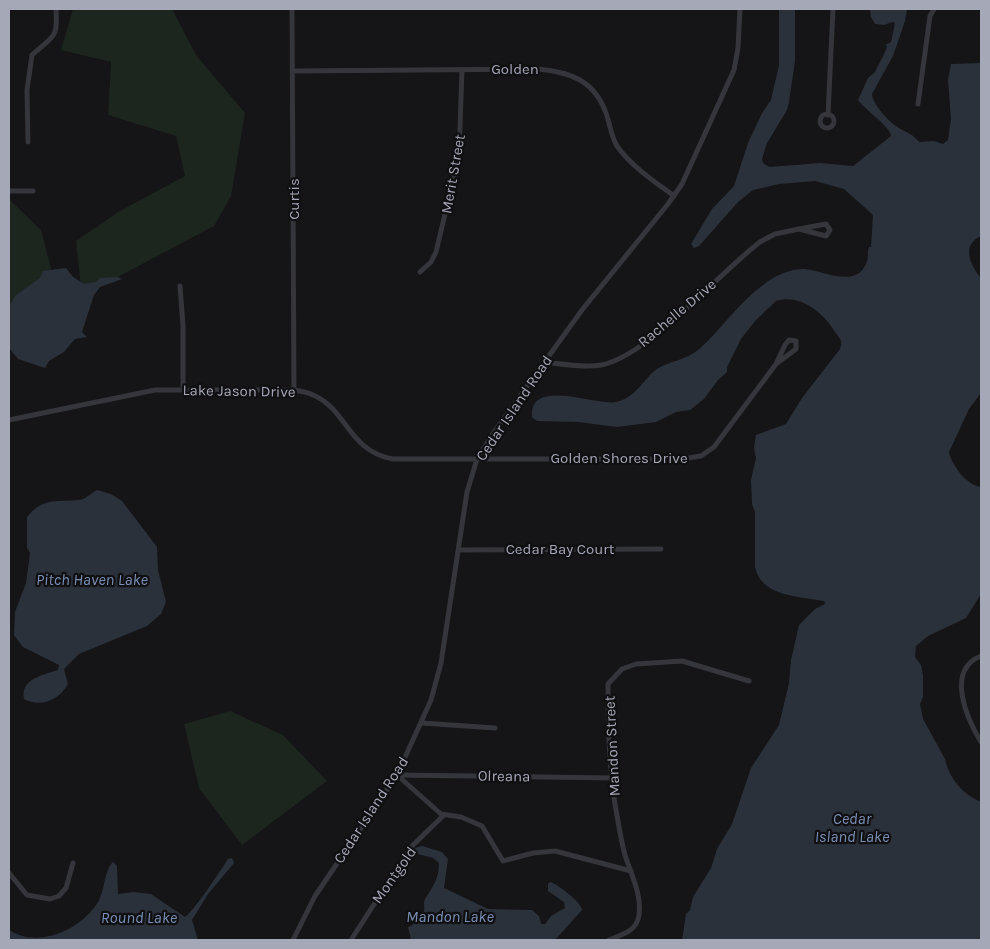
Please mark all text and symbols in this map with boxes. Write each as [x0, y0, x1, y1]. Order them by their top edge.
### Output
street label: Golden [491, 60, 539, 78]
street label: Merit Street [437, 132, 469, 215]
street label: Curtis [285, 178, 303, 220]
street label: Rachelle Drive [634, 275, 720, 351]
street label: Cedar Island Road [472, 352, 556, 464]
street label: Lake Jason Drive [182, 381, 296, 401]
street label: Golden Shores Drive [550, 449, 688, 467]
street label: Cedar Bay Court [506, 540, 615, 558]
water label: Pitch Haven Lake [36, 570, 149, 589]
street label: Mandon Street [600, 695, 624, 797]
street label: Cedar Island Road [330, 753, 412, 867]
street label: Olreana [478, 767, 530, 785]
water label: Cedar Island Lake [815, 809, 890, 846]
street label: Montgold [368, 843, 420, 907]
water label: Mandon Lake [406, 907, 495, 926]
water label: Round Lake [101, 908, 178, 927]

